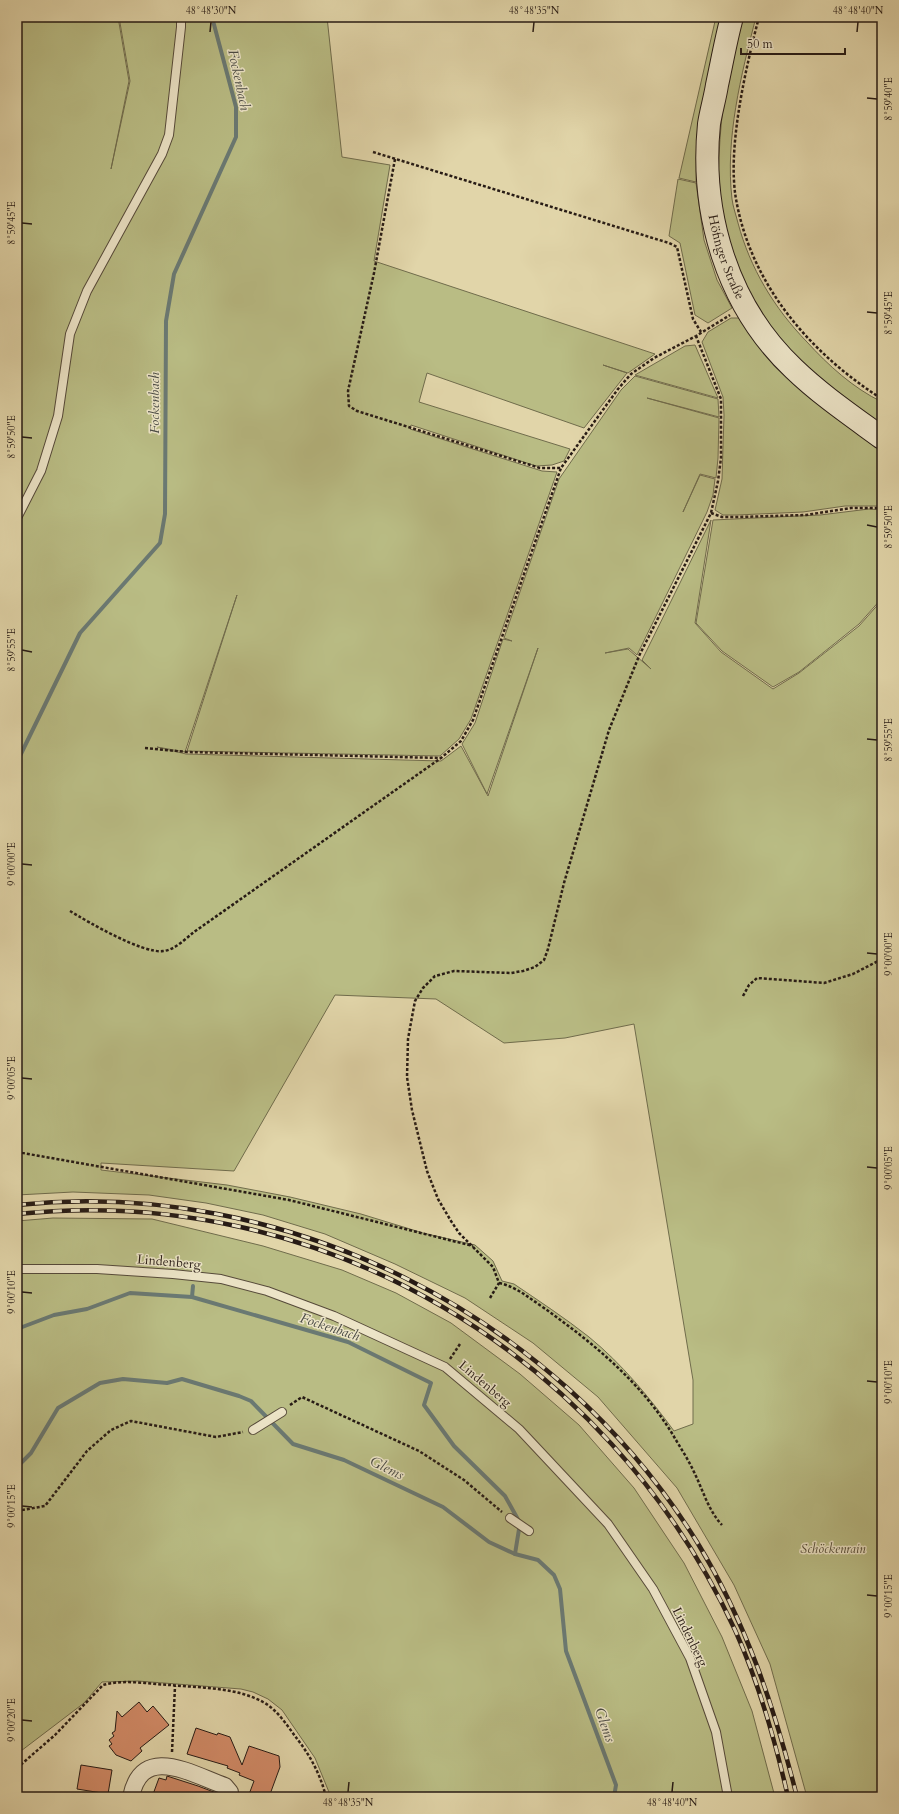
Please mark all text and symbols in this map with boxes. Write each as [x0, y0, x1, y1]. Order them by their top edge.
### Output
text: 48°48'30"N [186, 4, 237, 18]
text: 48°48'35"N [509, 4, 560, 18]
text: 48°48'40"N [833, 4, 884, 18]
scale bar [741, 30, 845, 56]
text: 50 m [747, 36, 774, 52]
water label: Fockenbach [223, 48, 255, 112]
text: 8°59'40"E [882, 77, 896, 121]
text: 8°59'45"E [5, 201, 19, 245]
street label: Höfinger Straße [704, 213, 749, 303]
text: 8°59'45"E [882, 291, 896, 335]
water label: Fockenbach [145, 372, 164, 434]
text: 8°59'50"E [5, 415, 19, 459]
text: 8°59'50"E [882, 505, 896, 549]
text: 8°59'55"E [5, 628, 19, 672]
text: 8°59'55"E [882, 718, 896, 762]
text: 9°00'00"E [5, 842, 19, 886]
text: 9°00'00"E [882, 932, 896, 976]
text: 9°00'05"E [5, 1056, 19, 1100]
text: 9°00'05"E [882, 1146, 896, 1190]
street label: Lindenberg [136, 1250, 202, 1274]
text: 9°00'10"E [5, 1270, 19, 1314]
water label: Fockenbach [298, 1308, 362, 1346]
street label: Lindenberg [455, 1357, 516, 1412]
text: 9°00'10"E [882, 1360, 896, 1404]
water label: Glems [367, 1452, 407, 1484]
text: 9°00'15"E [5, 1484, 19, 1528]
park label: Schöckenrain [800, 1540, 866, 1558]
text: 9°00'15"E [882, 1574, 896, 1618]
street label: Lindenberg [668, 1604, 712, 1670]
text: 9°00'20"E [5, 1698, 19, 1742]
water label: Glems [590, 1705, 620, 1745]
text: 48°48'35"N [323, 1796, 374, 1810]
text: 48°48'40"N [647, 1796, 698, 1810]

